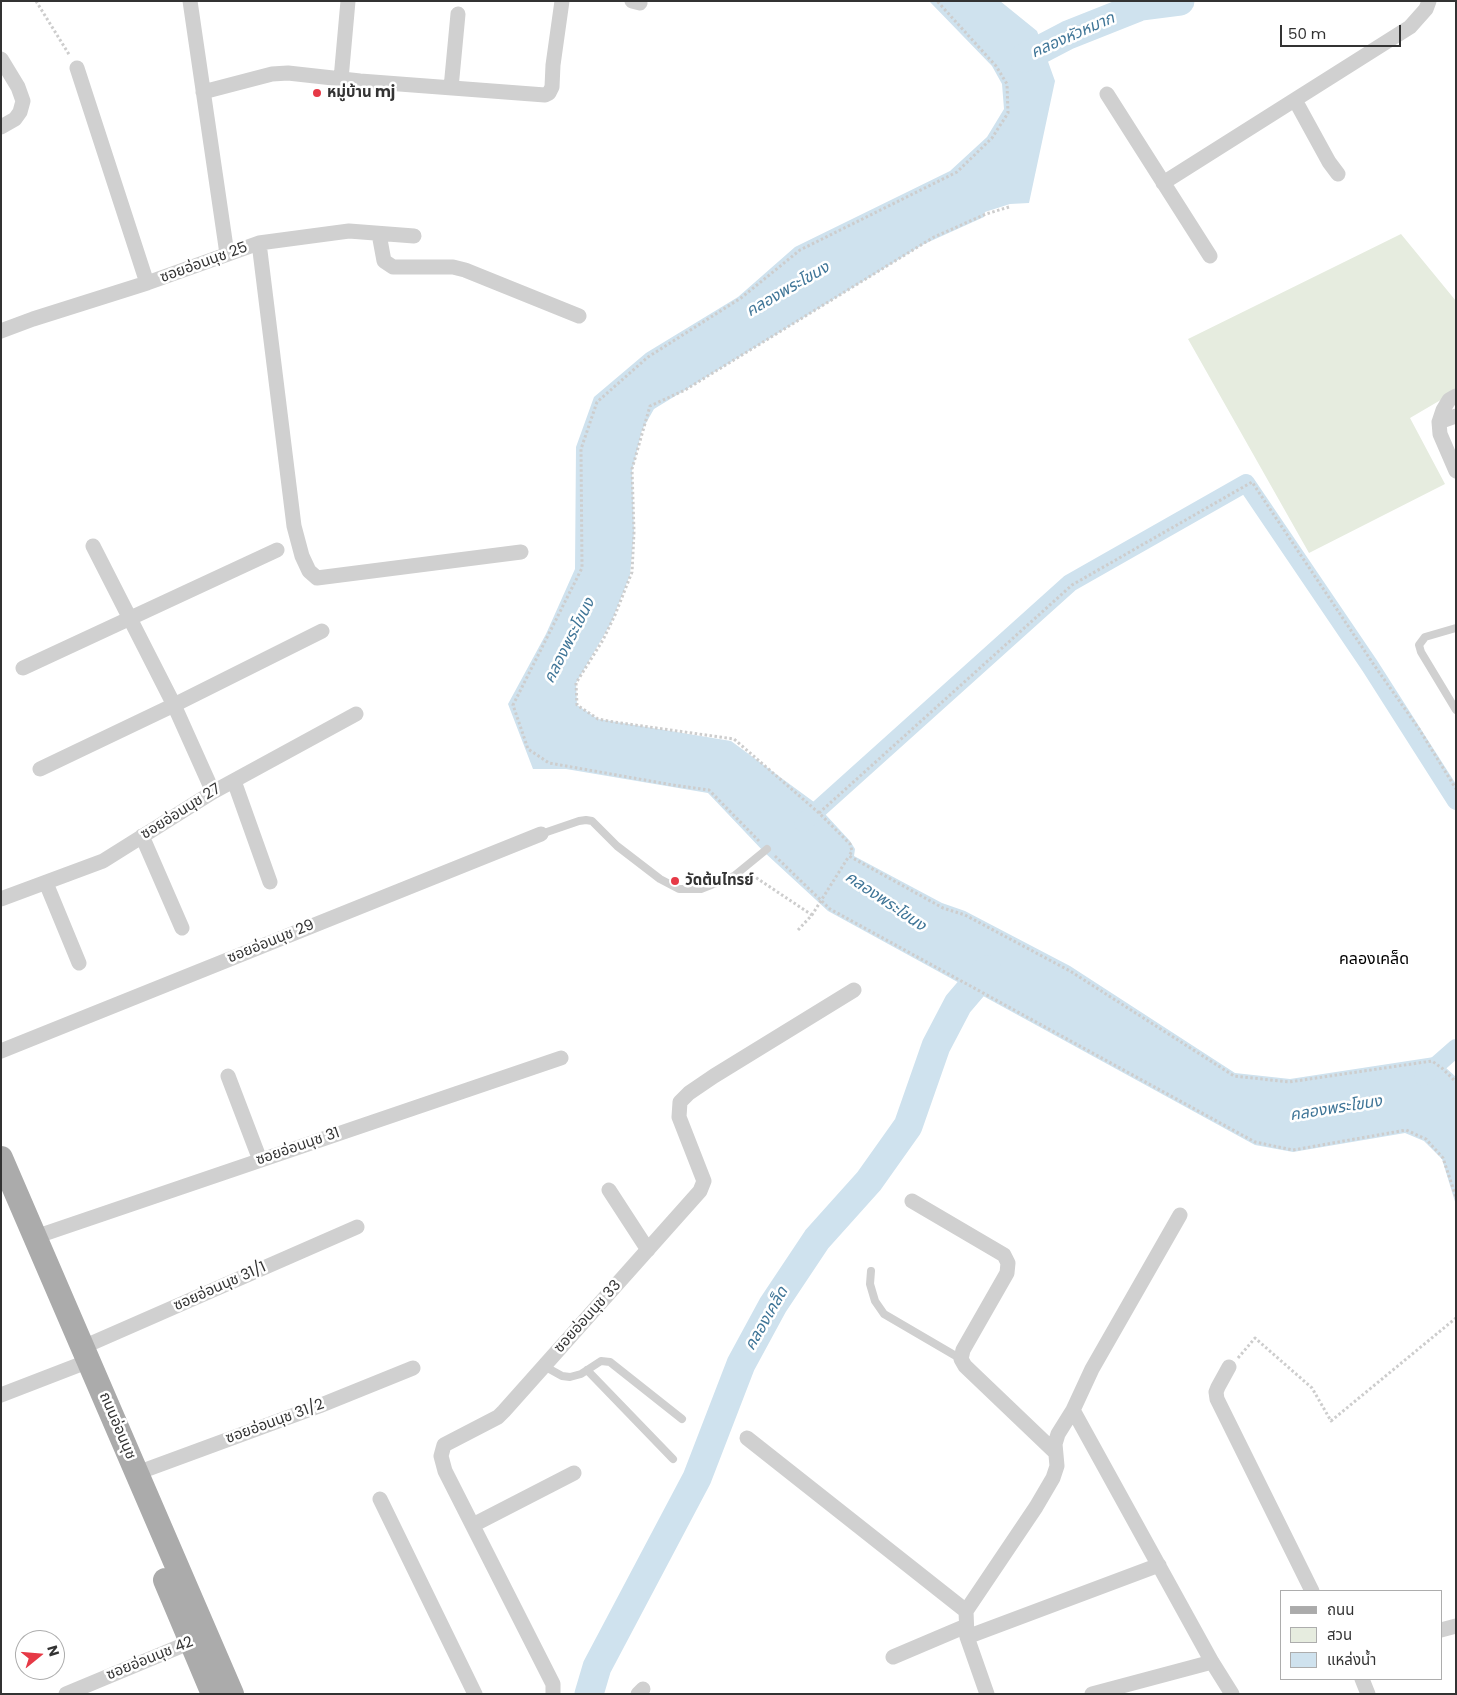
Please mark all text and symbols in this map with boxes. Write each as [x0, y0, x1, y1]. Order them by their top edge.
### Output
water label: คลองหัวหมาก [1028, 9, 1118, 63]
scale bar [1282, 15, 1403, 47]
text: 50 m [1288, 23, 1326, 44]
place label: หมู่บ้าน mj [327, 84, 395, 102]
marker: หมู่บ้าน mj [311, 87, 323, 99]
street label: ซอยอ่อนนุช 25 [158, 239, 250, 287]
water label: คลองพระโขนง [743, 258, 833, 322]
water label: คลองพระโขนง [540, 595, 600, 687]
street label: ซอยอ่อนนุช 27 [138, 780, 224, 844]
water label: คลองพระโขนง [841, 868, 929, 936]
place label: วัดต้นไทรย์ [685, 872, 754, 890]
marker: วัดต้นไทรย์ [669, 875, 681, 887]
street label: ซอยอ่อนนุช 29 [225, 916, 317, 968]
district label: คลองเคล็ด [1339, 950, 1409, 970]
water label: คลองพระโขนง [1289, 1092, 1383, 1126]
street label: ซอยอ่อนนุช 31 [254, 1124, 342, 1170]
street label: ซอยอ่อนนุช 31/1 [171, 1259, 269, 1315]
street label: ซอยอ่อนนุช 33 [551, 1277, 625, 1357]
water label: คลองเคล็ด [741, 1284, 793, 1354]
street label: ถนนอ่อนนุช [95, 1390, 139, 1462]
street label: ซอยอ่อนนุช 31/2 [223, 1396, 327, 1448]
legend [1280, 1590, 1442, 1680]
text: ถนน [1327, 1599, 1354, 1620]
text: สวน [1327, 1624, 1352, 1645]
north arrow [15, 1630, 65, 1680]
street label: ซอยอ่อนนุช 42 [104, 1633, 196, 1685]
text: N [42, 1643, 64, 1659]
text: แหล่งน้ำ [1327, 1649, 1376, 1670]

